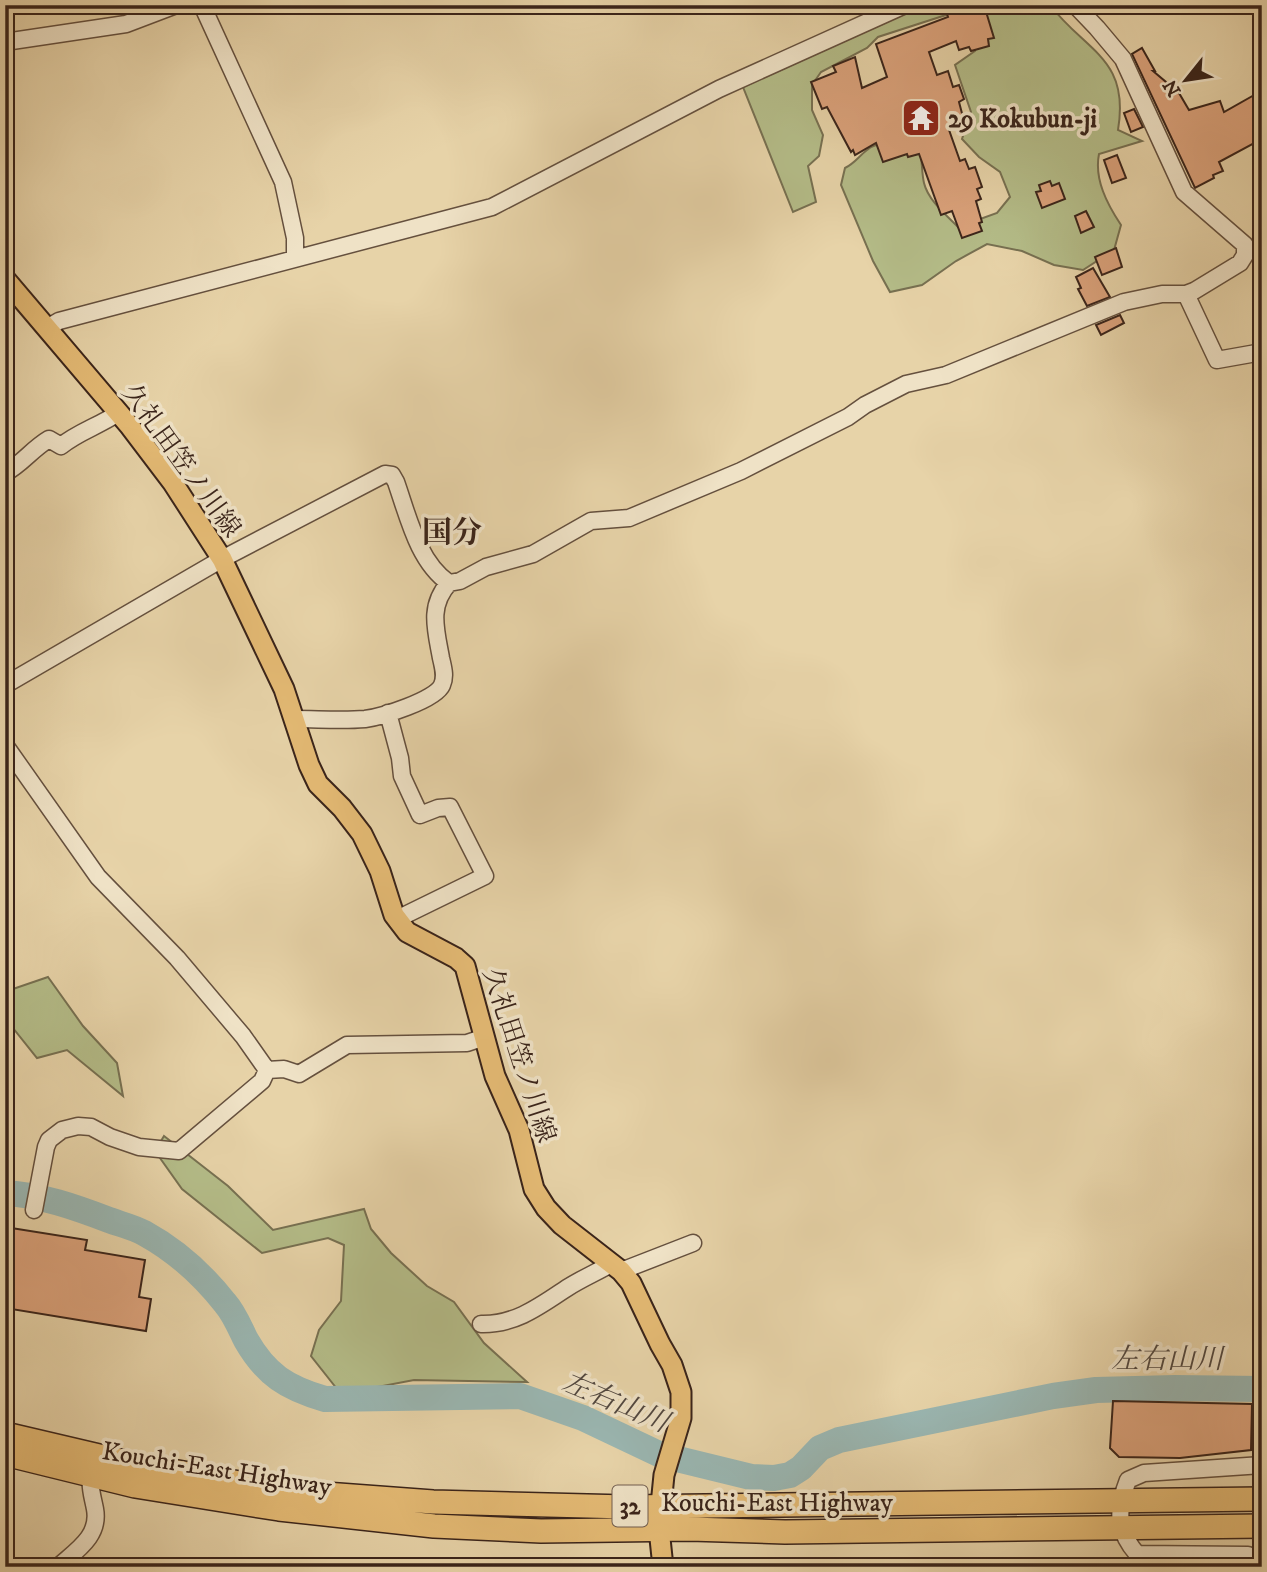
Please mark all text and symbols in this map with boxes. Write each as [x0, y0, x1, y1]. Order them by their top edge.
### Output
north arrow [1152, 46, 1222, 116]
text: N [1159, 75, 1186, 100]
temple icon: 29 Kokubun-ji [900, 97, 942, 139]
place label: 29 Kokubun-ji [948, 103, 1097, 136]
street label: 久礼田笠ノ川線 [114, 378, 248, 544]
district label: 国分 [422, 515, 482, 552]
street label: 久礼田笠ノ川線 [475, 964, 562, 1147]
water label: 左右山川 [1111, 1342, 1226, 1377]
water label: 左右山川 [557, 1364, 677, 1442]
street label: Kouchi-East Highway [100, 1435, 334, 1504]
road number: 32 [612, 1486, 648, 1526]
street label: Kouchi-East Highway [661, 1487, 894, 1520]

